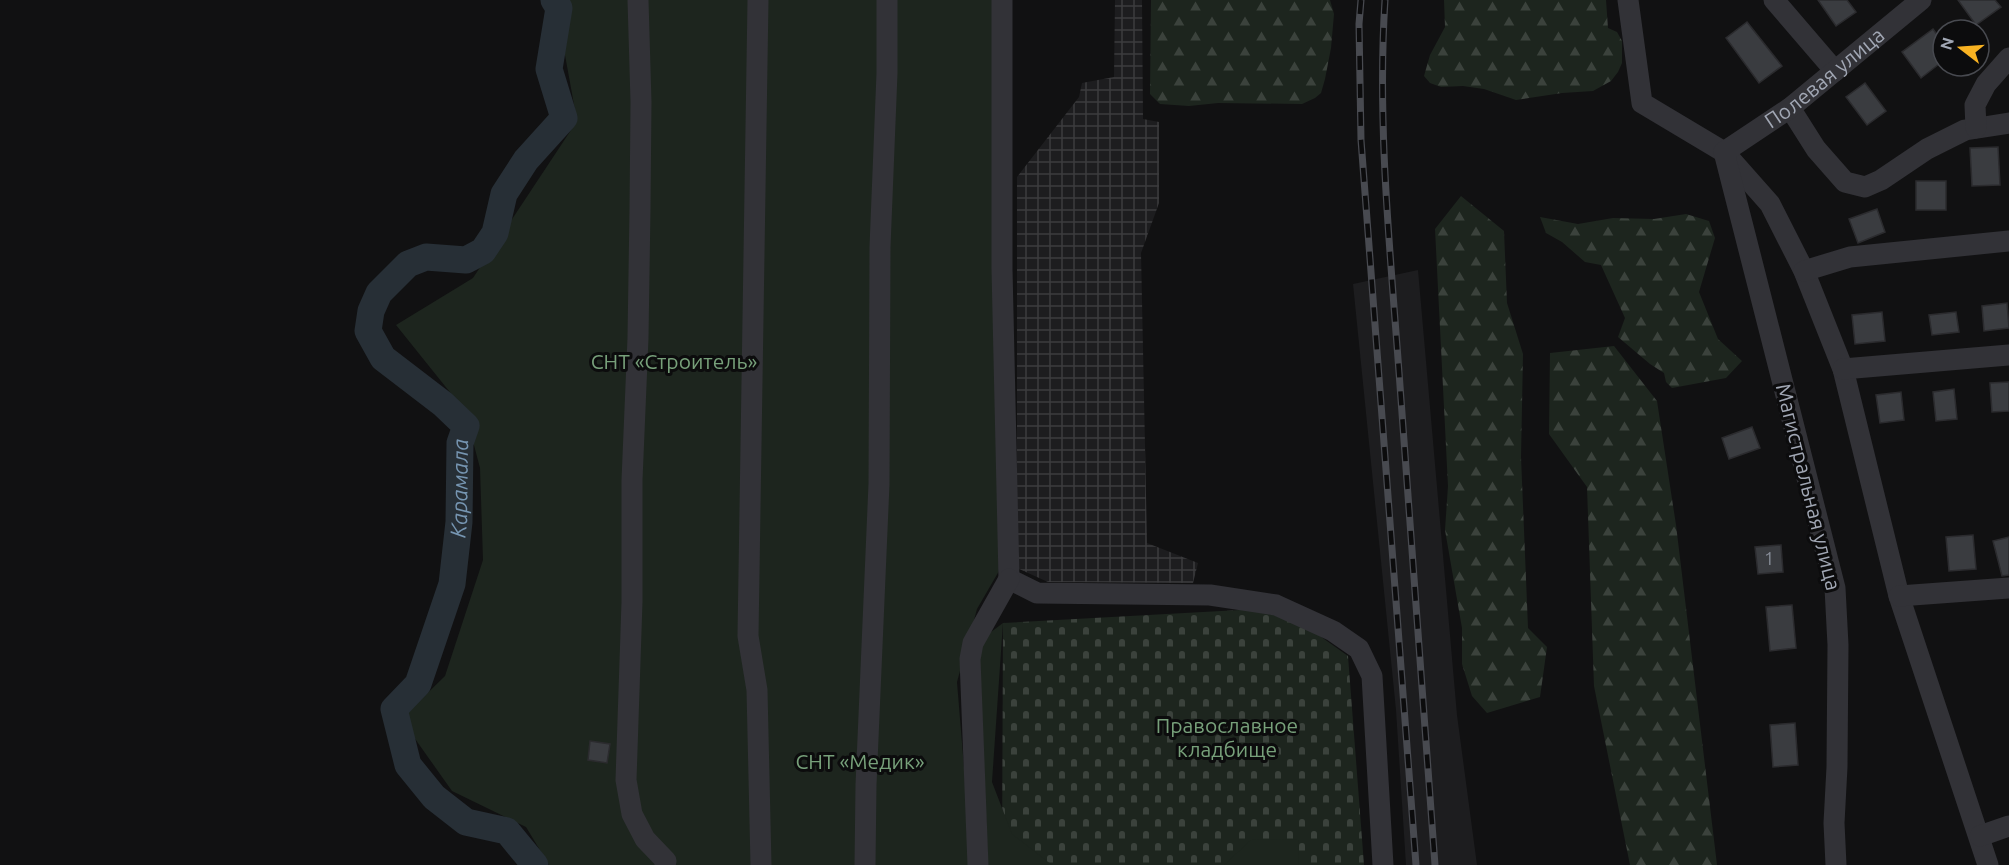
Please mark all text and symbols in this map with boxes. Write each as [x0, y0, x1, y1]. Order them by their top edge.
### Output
north arrow [1931, 18, 1991, 78]
street label: Полевая улица [1760, 22, 1889, 133]
text: N [1936, 35, 1957, 52]
park label: СНТ «Строитель» [591, 349, 757, 373]
street label: Магистральная улица [1772, 381, 1846, 593]
water label: Карамала [444, 439, 472, 539]
house number: 1 [1764, 548, 1774, 568]
park label: Православное кладбище [1156, 713, 1298, 761]
park label: СНТ «Медик» [795, 749, 925, 773]

